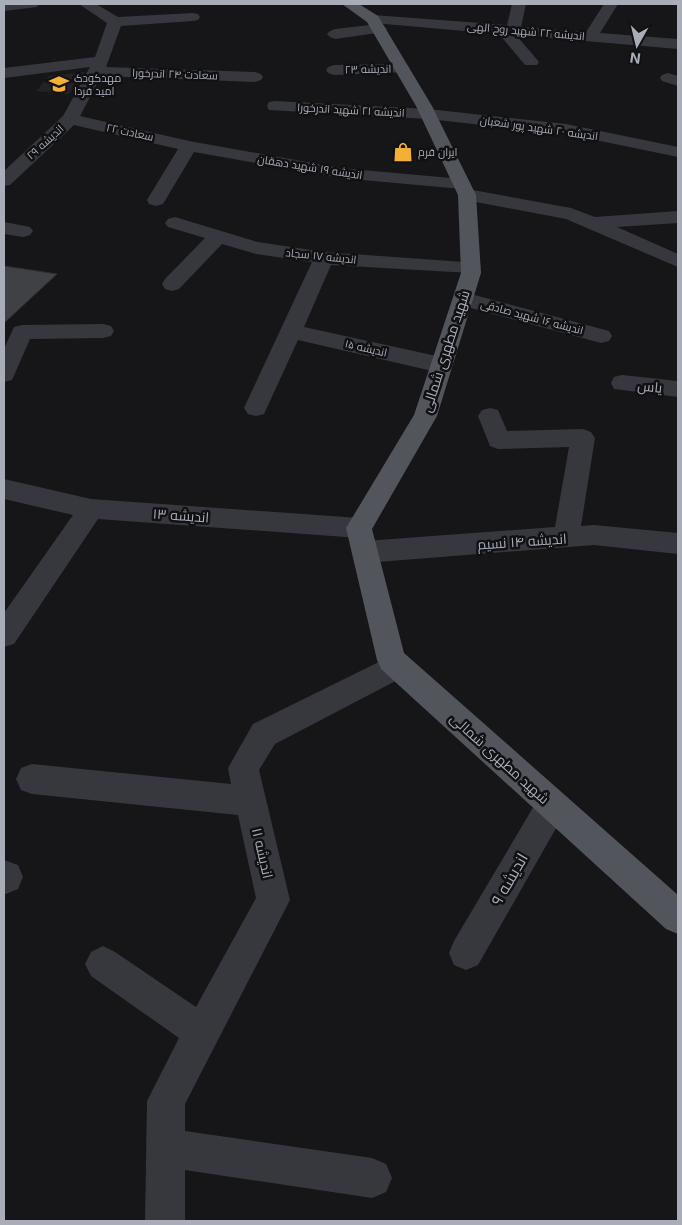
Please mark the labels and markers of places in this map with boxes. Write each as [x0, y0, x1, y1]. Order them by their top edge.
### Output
place label: مهدکودک امید فردا [74, 71, 121, 98]
school or university icon: مهدکودک امید فردا [48, 73, 70, 95]
shop icon: ایران فرم [392, 141, 414, 163]
place label: ایران فرم [418, 145, 457, 160]

